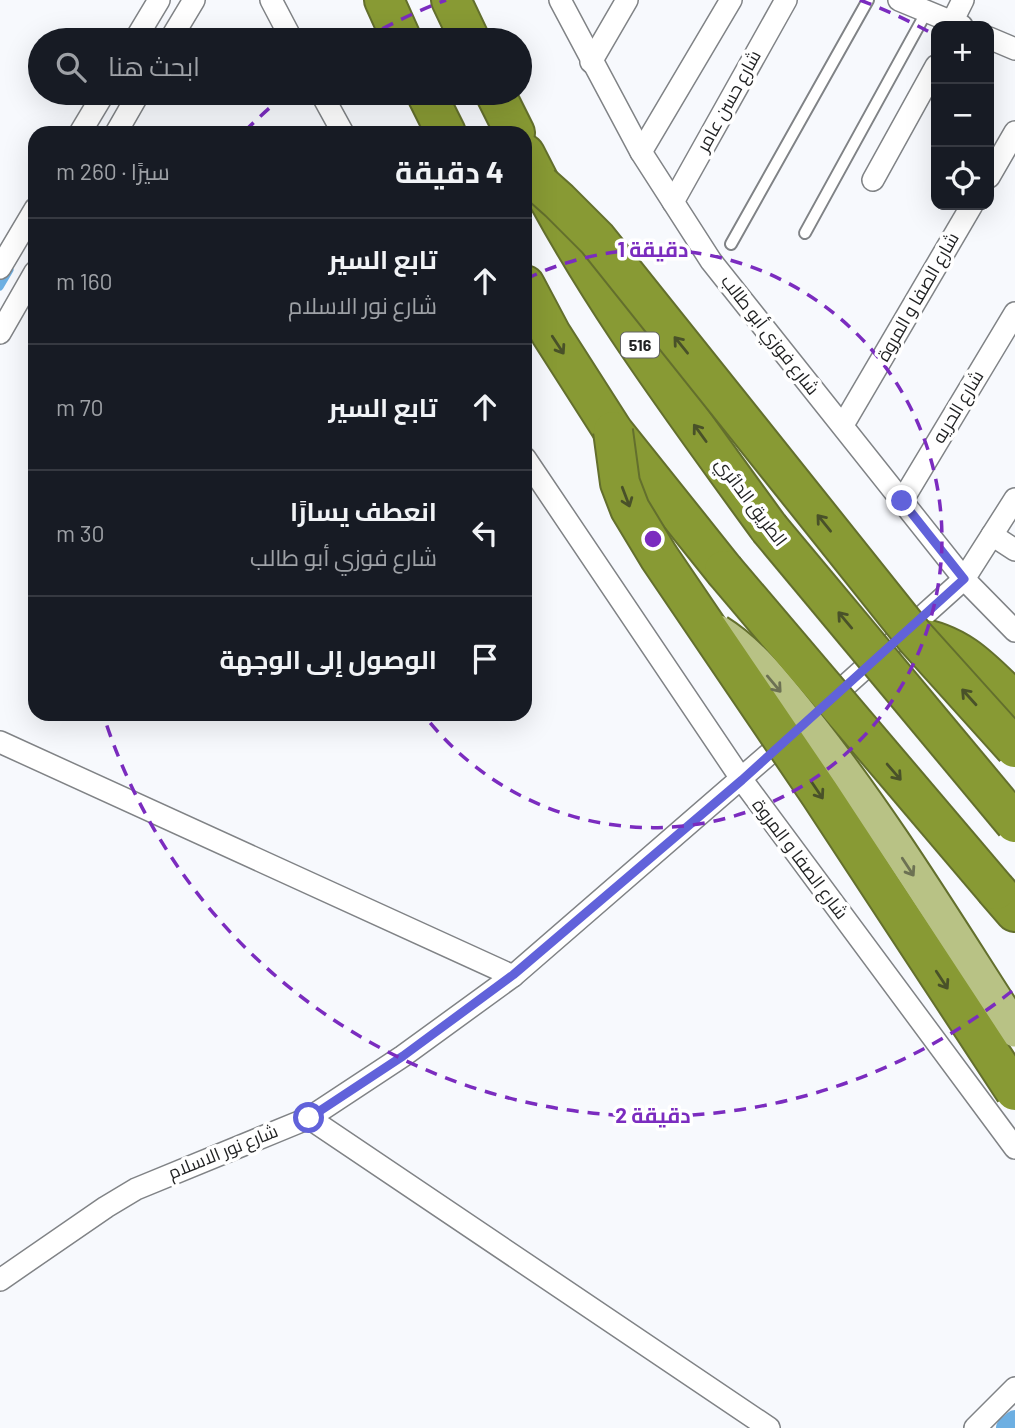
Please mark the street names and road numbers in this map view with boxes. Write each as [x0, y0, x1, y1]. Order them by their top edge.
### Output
street label: شارع حسن عامر [691, 46, 767, 157]
street label: شارع الصفا و المروة [871, 228, 965, 366]
street label: شارع فوزي أبو طالب [714, 270, 824, 401]
road number: 516 [621, 332, 659, 358]
street label: شارع الحريه [927, 366, 989, 448]
street label: الطريق الدائري [708, 453, 792, 552]
street label: شارع الصفا و المروة [747, 794, 853, 924]
street label: شارع نور الاسلام [164, 1119, 282, 1185]

